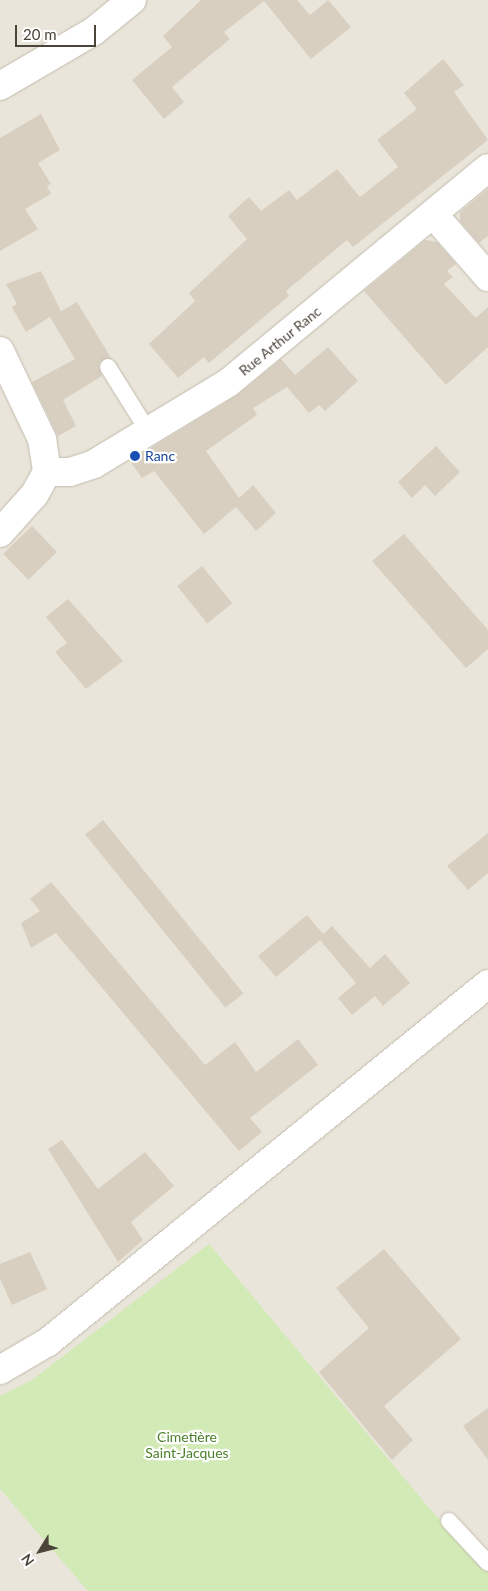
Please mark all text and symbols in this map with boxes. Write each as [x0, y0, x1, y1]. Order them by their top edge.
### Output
scale bar [18, 15, 99, 47]
text: 20 m [23, 25, 57, 43]
street label: Rue Arthur Ranc [235, 303, 325, 379]
place label: Ranc [145, 448, 175, 464]
marker: Ranc [129, 450, 141, 462]
park label: Cimetière Saint-Jacques [145, 1429, 229, 1461]
north arrow [15, 1526, 65, 1576]
text: N [17, 1551, 38, 1569]

